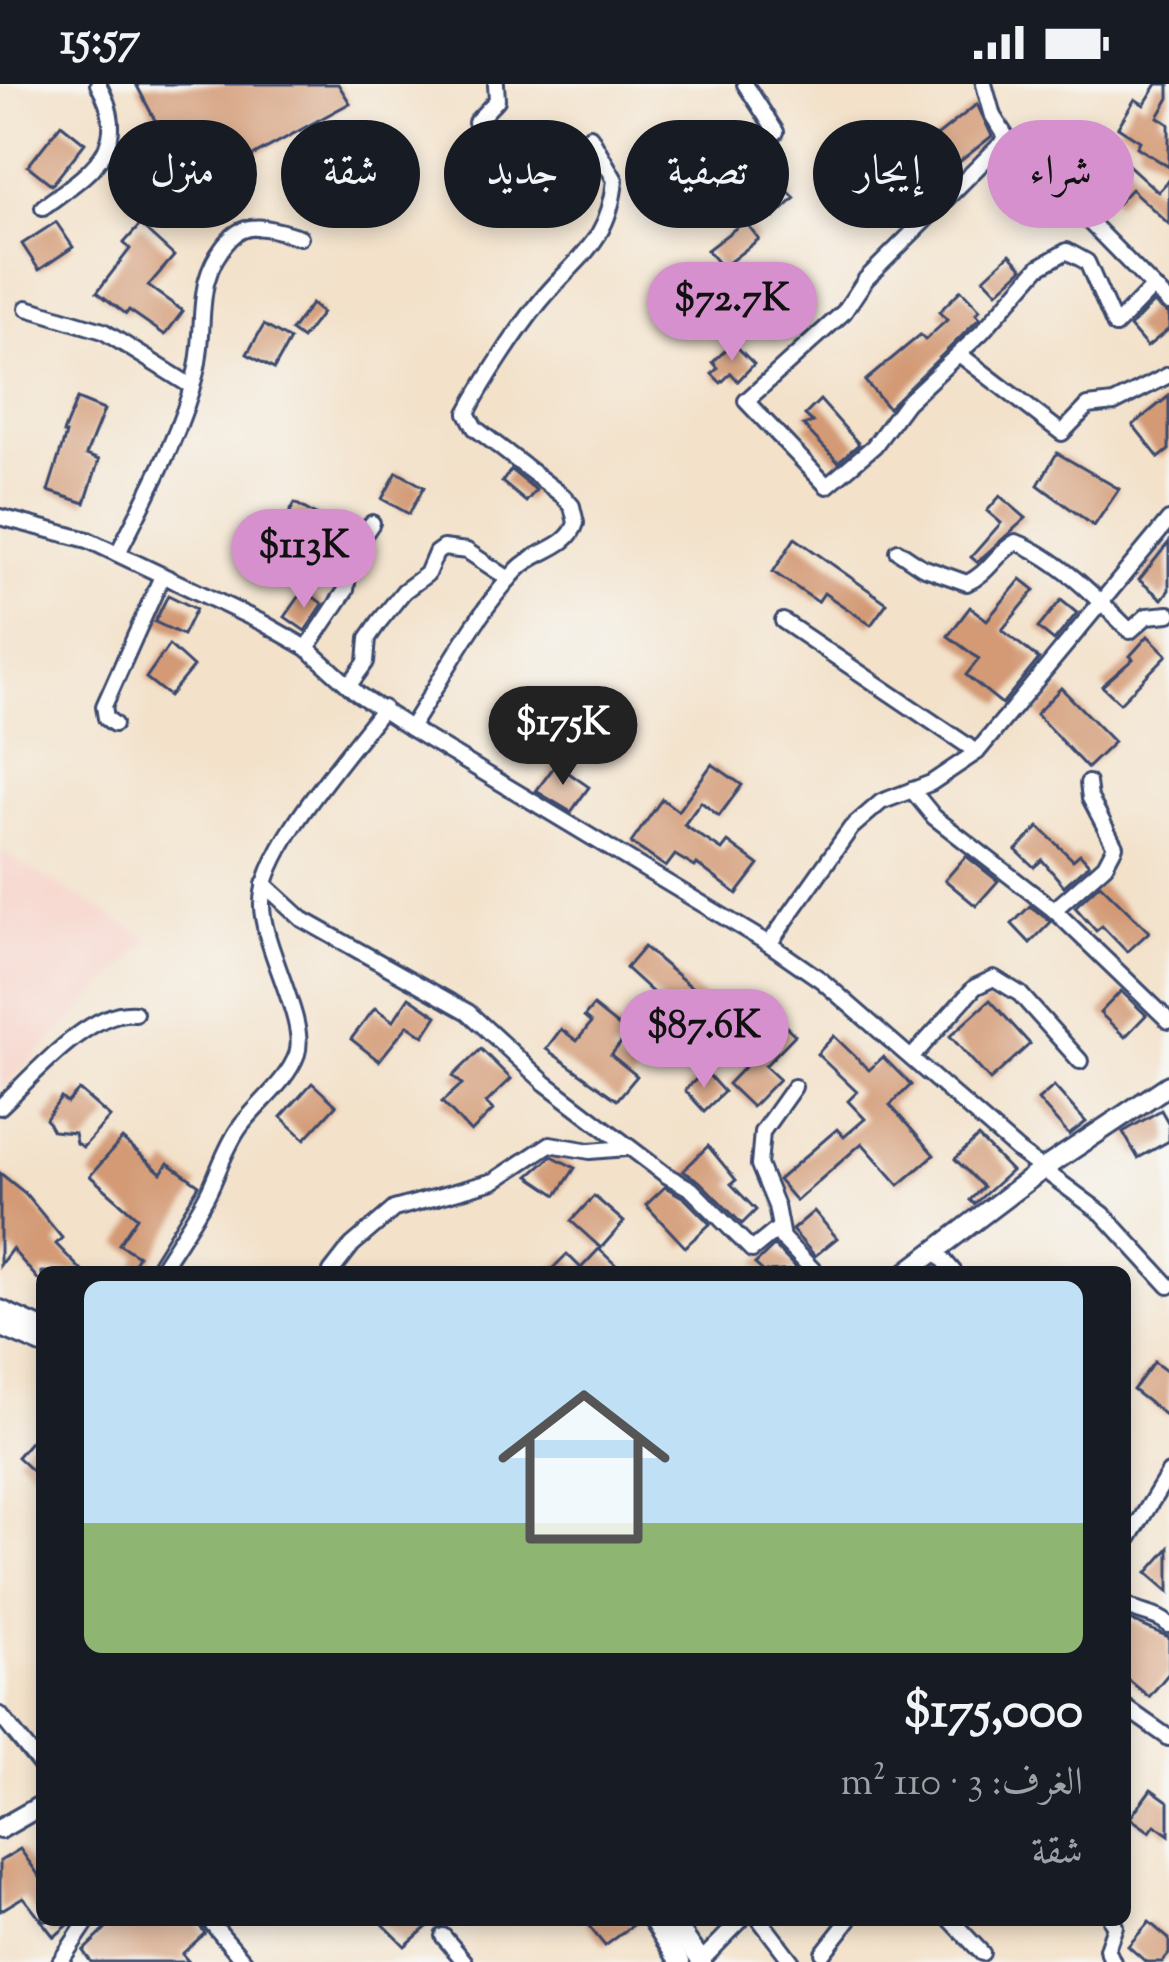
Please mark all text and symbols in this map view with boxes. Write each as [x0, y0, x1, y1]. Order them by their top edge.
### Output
text: 15:57 [60, 10, 140, 75]
chip: منزل [108, 120, 257, 228]
chip: شقة [281, 120, 420, 228]
chip: جديد [444, 120, 601, 228]
chip: تصفية [625, 120, 789, 228]
chip: إيجار [813, 120, 963, 228]
chip: شراء [987, 120, 1134, 228]
pin: $72.7K [634, 262, 830, 364]
text: $72.7K [674, 273, 790, 329]
pin: $113K [220, 509, 388, 611]
text: $113K [258, 520, 350, 576]
pin: $175K [479, 686, 647, 788]
text: $175K [515, 697, 611, 753]
pin: $87.6K [606, 989, 802, 1091]
text: $87.6K [647, 1000, 761, 1056]
icon: home [476, 1359, 692, 1575]
text: $175,000 [903, 1677, 1083, 1750]
text: الغرف: 3 · 110 m² [841, 1757, 1083, 1813]
text: شقة [1031, 1826, 1083, 1882]

